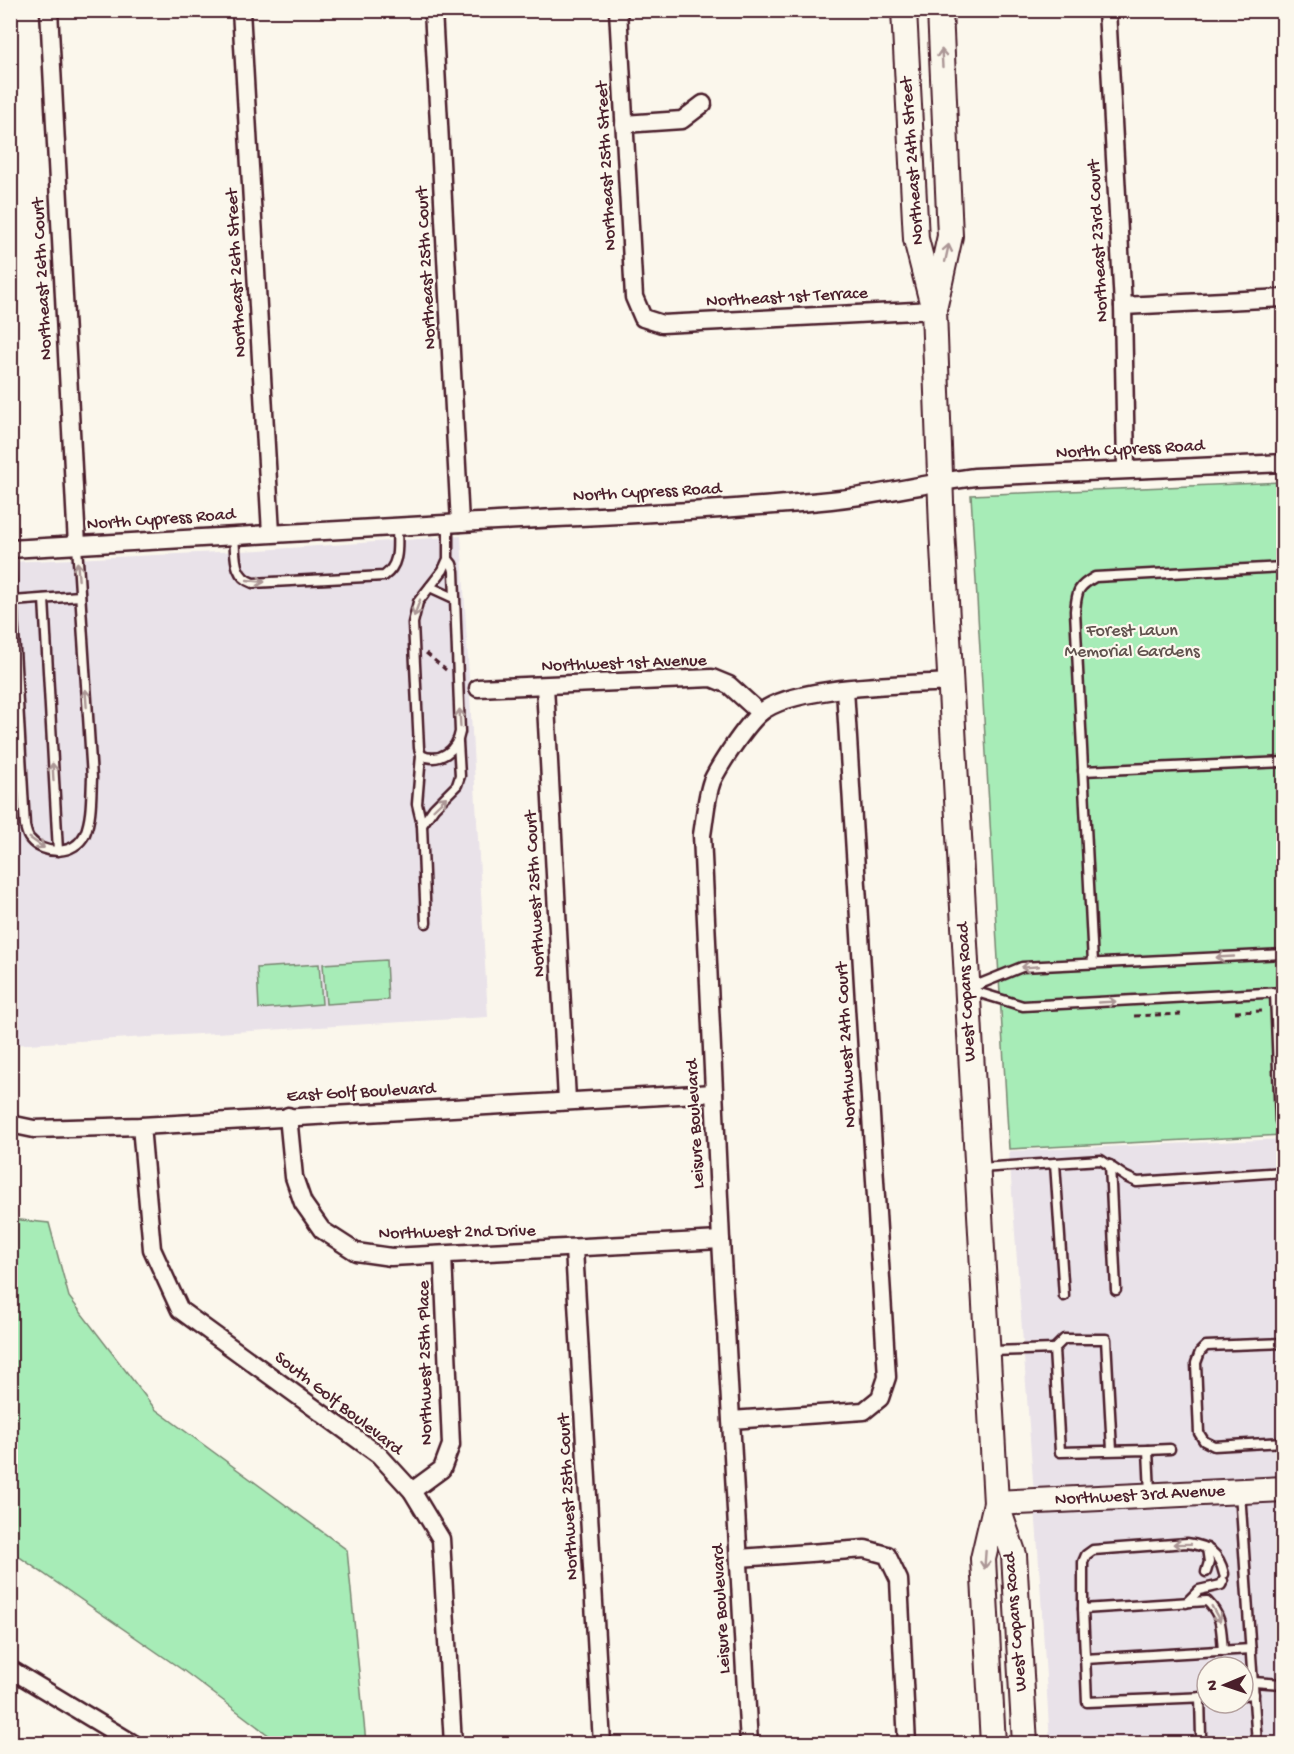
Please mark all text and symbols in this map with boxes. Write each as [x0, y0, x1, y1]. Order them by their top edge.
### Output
one-way arrow [937, 49, 948, 69]
street label: Northeast 24th Street [897, 75, 929, 246]
street label: Northeast 25th Street [592, 79, 622, 251]
street label: Northeast 23rd Court [1084, 158, 1114, 323]
street label: Northeast 25th Court [412, 184, 442, 350]
street label: Northeast 26th Street [222, 186, 252, 358]
street label: Northeast 26th Court [28, 196, 58, 361]
one-way arrow [942, 243, 953, 263]
street label: Northeast 1st Terrace [706, 283, 869, 313]
street label: North Cypress Road [1055, 436, 1206, 464]
street label: North Cypress Road [572, 479, 723, 507]
street label: North Cypress Road [86, 504, 237, 536]
one-way arrow [73, 561, 84, 581]
one-way arrow [245, 576, 265, 587]
one-way arrow [411, 598, 422, 616]
park label: Forest Lawn Memorial Gardens [1064, 621, 1201, 663]
street label: Northwest 1st Avenue [541, 651, 708, 677]
one-way arrow [81, 688, 92, 708]
one-way arrow [454, 709, 465, 729]
one-way arrow [48, 762, 59, 782]
one-way arrow [432, 796, 447, 810]
street label: Northwest 25th Court [521, 809, 551, 978]
one-way arrow [28, 837, 44, 849]
street label: West Copans Road [953, 920, 981, 1062]
one-way arrow [1216, 951, 1236, 962]
street label: Northwest 24th Court [832, 960, 862, 1128]
one-way arrow [1021, 961, 1041, 972]
one-way arrow [1096, 996, 1116, 1007]
street label: Leisure Boulevard [682, 1057, 710, 1189]
street label: East Golf Boulevard [286, 1079, 437, 1107]
street label: Northwest 2nd Drive [378, 1221, 537, 1245]
street label: Northwest 25th Place [414, 1280, 438, 1446]
street label: South Golf Boulevard [270, 1347, 407, 1461]
street label: Northwest 25th Court [554, 1412, 584, 1581]
street label: Northwest 3rd Avenue [1054, 1481, 1226, 1511]
one-way arrow [1173, 1538, 1193, 1550]
street label: Leisure Boulevard [708, 1542, 736, 1674]
one-way arrow [979, 1549, 990, 1569]
street label: West Copans Road [999, 1550, 1033, 1692]
one-way arrow [1210, 1605, 1222, 1622]
north arrow [1195, 1655, 1255, 1715]
text: N [1204, 1679, 1223, 1691]

